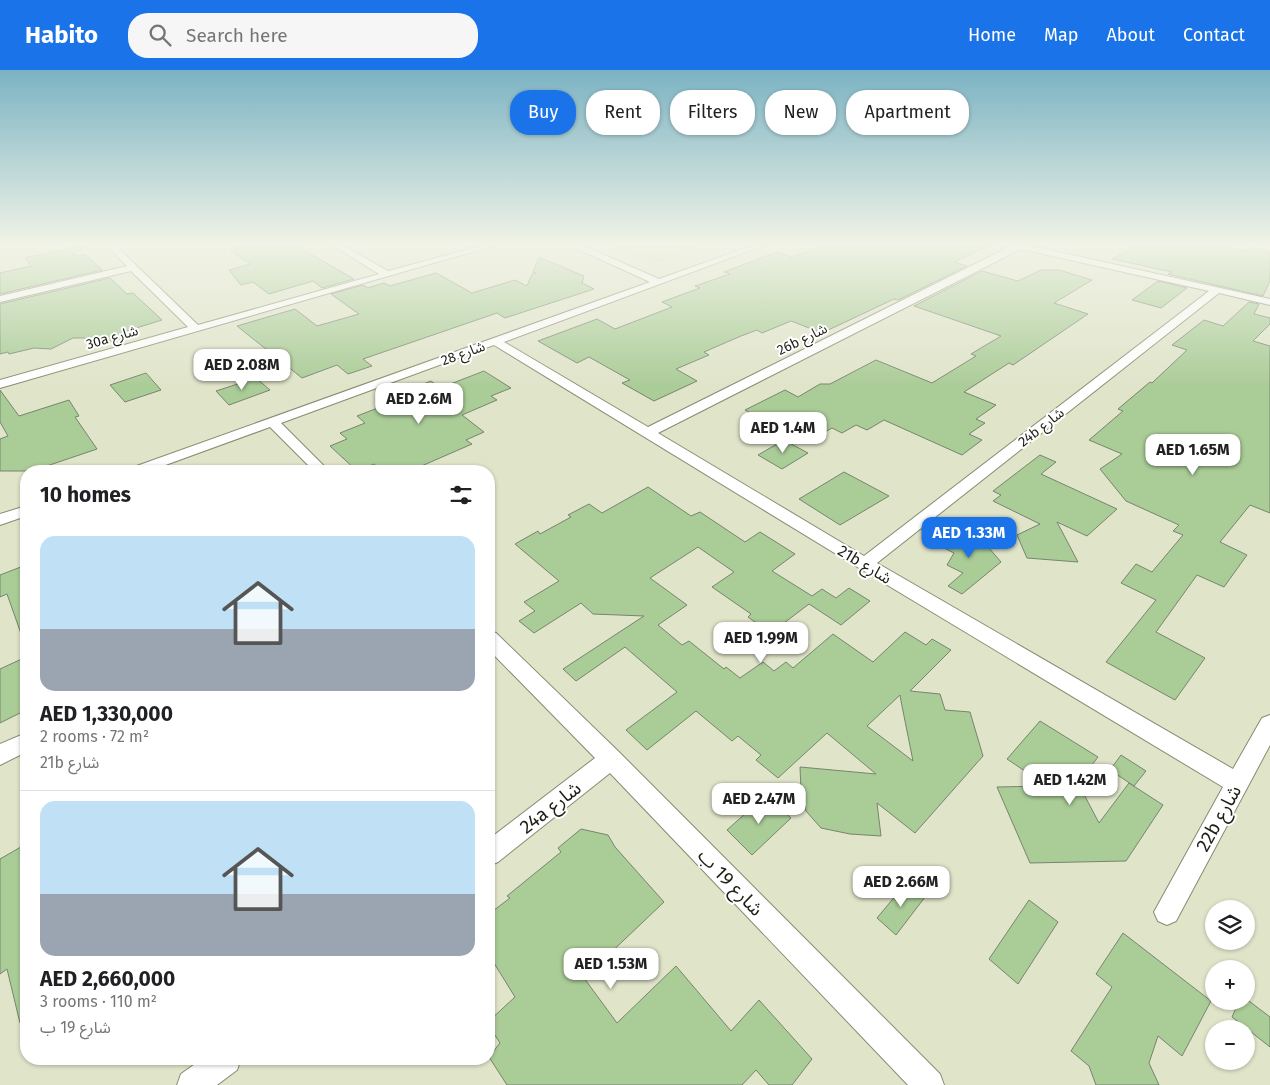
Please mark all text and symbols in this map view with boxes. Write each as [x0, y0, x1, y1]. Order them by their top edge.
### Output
search box [128, 13, 478, 58]
text: Habito [25, 21, 98, 49]
icon: search [146, 21, 174, 49]
text: Search here [186, 24, 288, 47]
text: Home [968, 24, 1016, 46]
text: Map [1044, 24, 1078, 46]
text: About [1106, 24, 1155, 46]
text: Contact [1183, 24, 1245, 46]
chip: Buy [510, 90, 576, 135]
chip: Rent [586, 90, 660, 135]
chip: Filters [670, 90, 755, 135]
chip: New [765, 90, 836, 135]
chip: Apartment [846, 90, 969, 135]
street label: 26b شارع [774, 320, 831, 361]
street label: 30a شارع [84, 322, 141, 355]
street label: شارع 28 [439, 338, 488, 371]
pin: AED 2.08M [185, 348, 299, 391]
text: AED 2.08M [204, 355, 280, 374]
pin: AED 2.6M [367, 382, 471, 425]
text: AED 2.6M [386, 389, 452, 408]
street label: 24b شارع [1015, 404, 1069, 452]
pin: AED 1.4M [731, 412, 835, 454]
text: AED 1.4M [751, 418, 815, 437]
pin: AED 1.65M [1136, 434, 1250, 476]
text: AED 1.65M [1156, 440, 1230, 459]
icon: filters [447, 481, 475, 509]
text: 10 homes [40, 482, 131, 508]
pin: AED 1.33M [912, 516, 1026, 559]
text: AED 1.33M [933, 523, 1005, 542]
street label: 21b شارع [833, 541, 895, 590]
icon: home [213, 568, 303, 658]
pin: AED 1.99M [704, 622, 818, 664]
text: AED 1.99M [724, 628, 798, 647]
text: AED 1,330,000 [40, 701, 173, 727]
text: 2 rooms · 72 m² [40, 727, 149, 746]
text: 21b شارع [40, 753, 99, 772]
pin: AED 1.42M [1013, 764, 1127, 806]
text: AED 1.42M [1034, 770, 1106, 789]
street label: 24a شارع [515, 776, 587, 840]
street label: 22b شارع [1191, 781, 1248, 856]
pin: AED 2.47M [702, 782, 816, 825]
text: AED 2.47M [723, 789, 795, 808]
icon: home [213, 834, 303, 924]
street label: شارع 19 ب [692, 844, 768, 922]
pin: AED 2.66M [844, 866, 958, 908]
text: AED 2.66M [864, 872, 938, 891]
map controls [1205, 900, 1255, 1070]
button: layers [1205, 900, 1255, 950]
pin: AED 1.53M [554, 948, 668, 990]
text: AED 1.53M [575, 954, 647, 973]
button: + [1205, 960, 1255, 1010]
text: AED 2,660,000 [40, 966, 175, 992]
text: 3 rooms · 110 m² [40, 992, 157, 1011]
text: شارع 19 ب [40, 1018, 111, 1037]
button: − [1205, 1020, 1255, 1070]

